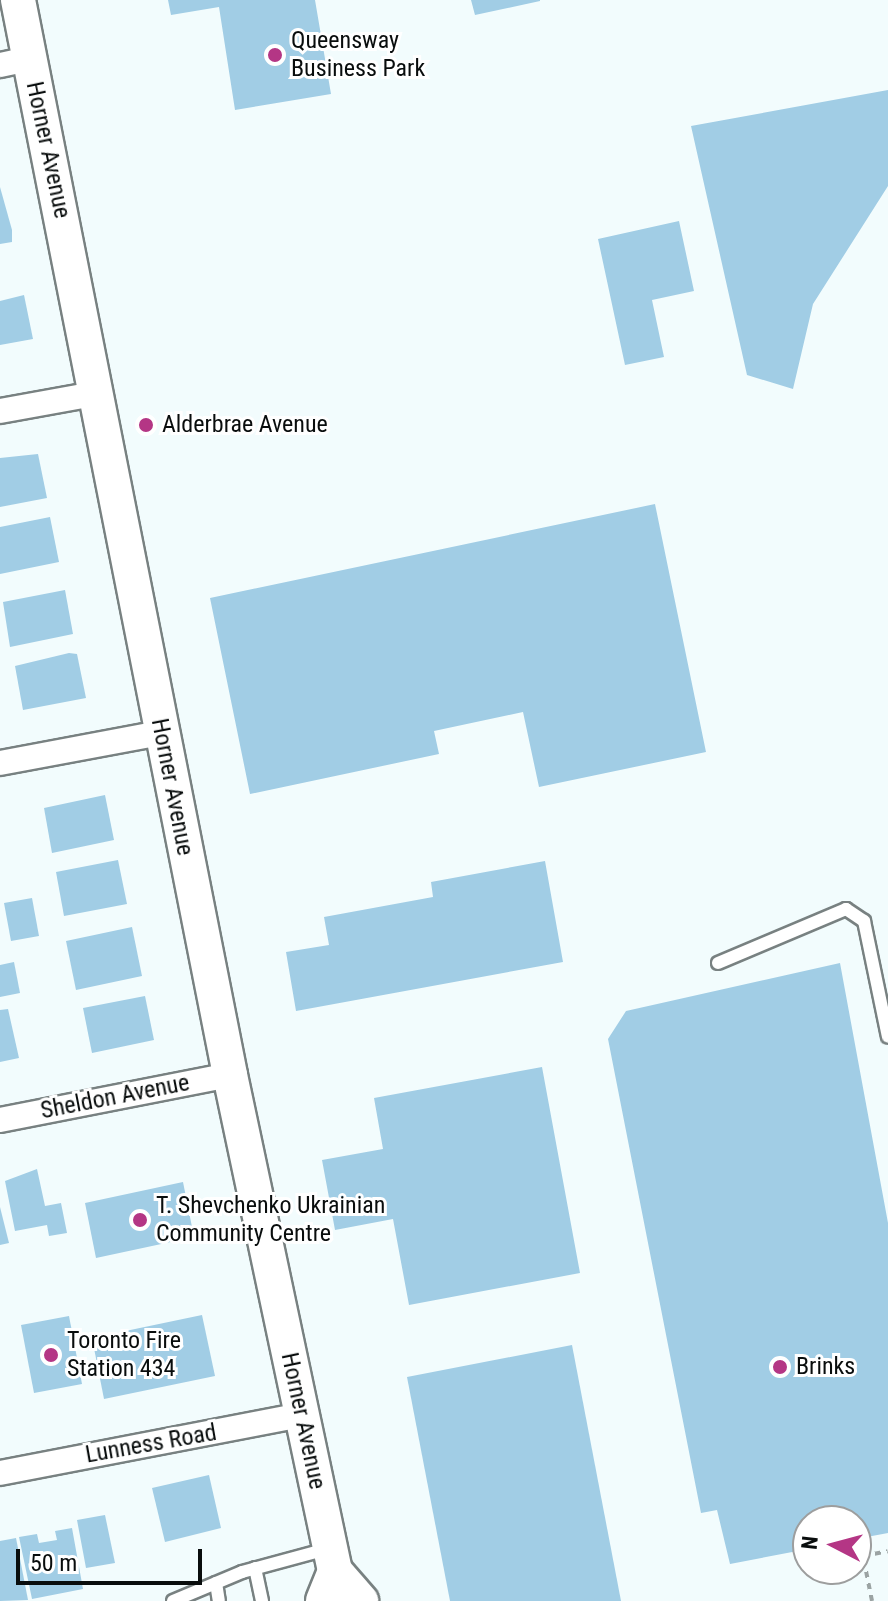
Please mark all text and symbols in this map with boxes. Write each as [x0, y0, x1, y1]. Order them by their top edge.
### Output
place label: Queensway Business Park [291, 27, 425, 83]
marker: Queensway Business Park [266, 46, 284, 64]
street label: Horner Avenue [19, 79, 77, 221]
place label: Alderbrae Avenue [162, 411, 328, 439]
marker: Alderbrae Avenue [137, 416, 155, 434]
street label: Horner Avenue [145, 716, 199, 858]
street label: Sheldon Avenue [38, 1068, 192, 1126]
place label: T. Shevchenko Ukrainian Community Centre [156, 1192, 385, 1248]
marker: T. Shevchenko Ukrainian Community Centre [131, 1211, 149, 1229]
place label: Toronto Fire Station 434 [67, 1327, 181, 1383]
marker: Toronto Fire Station 434 [42, 1346, 60, 1364]
street label: Horner Avenue [274, 1350, 332, 1492]
place label: Brinks [796, 1353, 855, 1381]
marker: Brinks [771, 1358, 789, 1376]
street label: Lunness Road [83, 1418, 219, 1470]
north arrow [792, 1505, 872, 1585]
scale bar [20, 1533, 206, 1583]
text: N [796, 1535, 823, 1551]
text: 50 m [30, 1549, 77, 1577]

